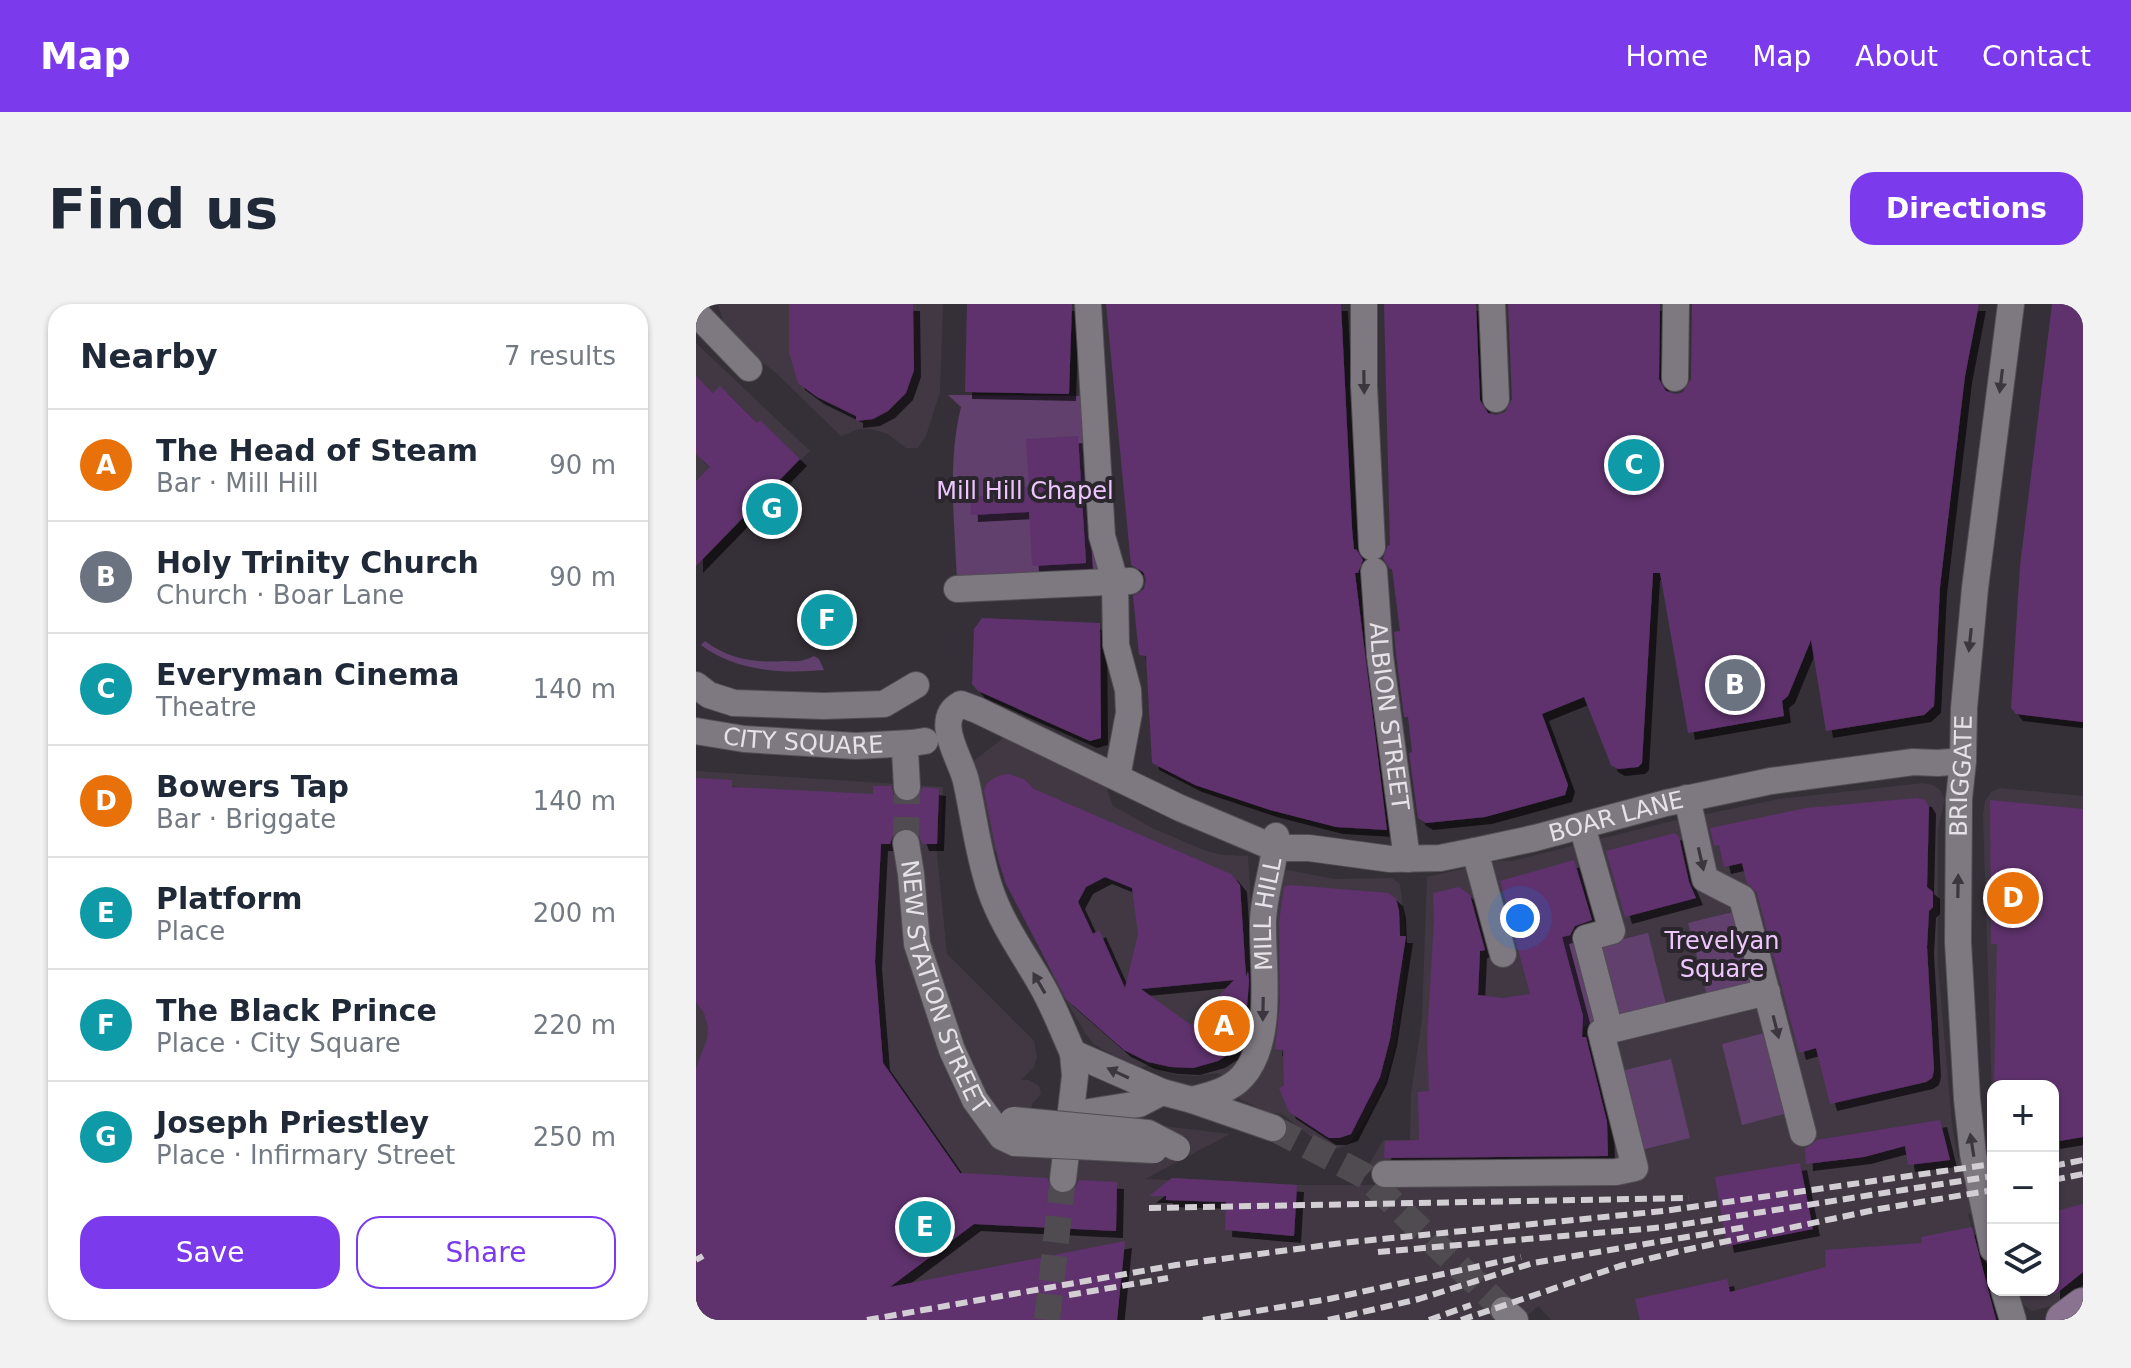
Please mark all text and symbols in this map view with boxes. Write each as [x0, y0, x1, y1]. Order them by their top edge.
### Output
text: Map [40, 34, 131, 78]
text: Home [1625, 40, 1708, 73]
text: Map [1752, 40, 1811, 73]
text: About [1855, 40, 1938, 73]
text: Contact [1982, 40, 2091, 73]
button: Directions [1850, 172, 2083, 245]
text: Find us [48, 176, 278, 241]
text: Nearby [80, 336, 218, 376]
text: 7 results [504, 341, 616, 371]
one-way arrow [1995, 369, 2008, 394]
one-way arrow [1358, 370, 1370, 395]
text: The Head of Steam [156, 433, 478, 468]
pin: C [1608, 435, 1660, 495]
text: A [96, 450, 116, 480]
text: 90 m [549, 450, 616, 480]
text: Bar · Mill Hill [156, 468, 319, 498]
park label: Mill Hill Chapel [936, 477, 1114, 505]
pin: G [746, 479, 798, 539]
text: Holy Trinity Church [156, 545, 479, 580]
text: B [96, 562, 116, 592]
text: 90 m [549, 562, 616, 592]
text: Church · Boar Lane [156, 580, 404, 610]
pin: F [801, 590, 853, 650]
street label: ALBION STREET [1364, 621, 1414, 812]
one-way arrow [1964, 627, 1977, 652]
pin: B [1709, 655, 1761, 715]
text: Everyman Cinema [156, 657, 460, 692]
text: C [96, 674, 116, 704]
text: 140 m [533, 674, 616, 704]
text: Theatre [156, 692, 257, 722]
street label: BRIGGATE [1945, 715, 1978, 837]
street label: CITY SQUARE [721, 722, 884, 760]
text: Bowers Tap [156, 769, 349, 804]
text: D [95, 786, 117, 816]
text: 140 m [533, 786, 616, 816]
street label: BOAR LANE [1545, 786, 1686, 848]
text: Bar · Briggate [156, 804, 336, 834]
one-way arrow [1695, 846, 1708, 871]
street label: MILL HILL [1249, 854, 1288, 971]
street label: NEW STATION STREET [895, 858, 995, 1120]
pin: D [1987, 868, 2039, 928]
one-way arrow [1952, 873, 1965, 898]
text: Platform [156, 881, 303, 916]
text: E [97, 898, 115, 928]
text: 200 m [533, 898, 616, 928]
your location [1500, 898, 1540, 938]
text: Place [156, 916, 225, 946]
park label: Trevelyan Square [1664, 927, 1780, 983]
one-way arrow [1032, 972, 1046, 994]
text: The Black Prince [156, 993, 437, 1028]
pin: A [1198, 996, 1250, 1056]
one-way arrow [1257, 997, 1269, 1022]
text: F [97, 1010, 115, 1040]
text: 220 m [533, 1010, 616, 1040]
one-way arrow [1771, 1015, 1783, 1040]
text: Place · City Square [156, 1028, 401, 1058]
one-way arrow [1106, 1066, 1129, 1080]
map controls [1987, 1080, 2059, 1296]
button: + [1987, 1080, 2059, 1152]
text: Joseph Priestley [156, 1105, 429, 1140]
text: G [95, 1122, 117, 1152]
text: 250 m [533, 1122, 616, 1152]
one-way arrow [1965, 1132, 1978, 1157]
text: Place · Infirmary Street [156, 1140, 455, 1170]
button: − [1987, 1152, 2059, 1224]
pin: E [899, 1197, 951, 1257]
button: Save [80, 1216, 340, 1289]
button: Share [356, 1216, 616, 1289]
button: layers [1987, 1224, 2059, 1296]

